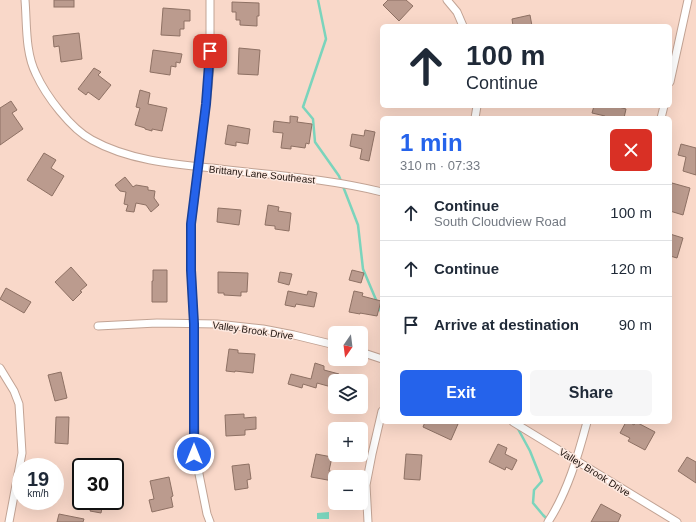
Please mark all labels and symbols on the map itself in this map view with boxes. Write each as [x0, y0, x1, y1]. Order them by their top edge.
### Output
pin [193, 34, 227, 68]
street label: Brittany Lane Southeast [208, 163, 316, 186]
street label: Valley Brook Drive [212, 319, 294, 342]
north arrow [328, 326, 368, 366]
position arrow [173, 433, 215, 475]
street label: Valley Brook Drive [557, 446, 633, 499]
speed limit sign: 30 [72, 458, 124, 510]

